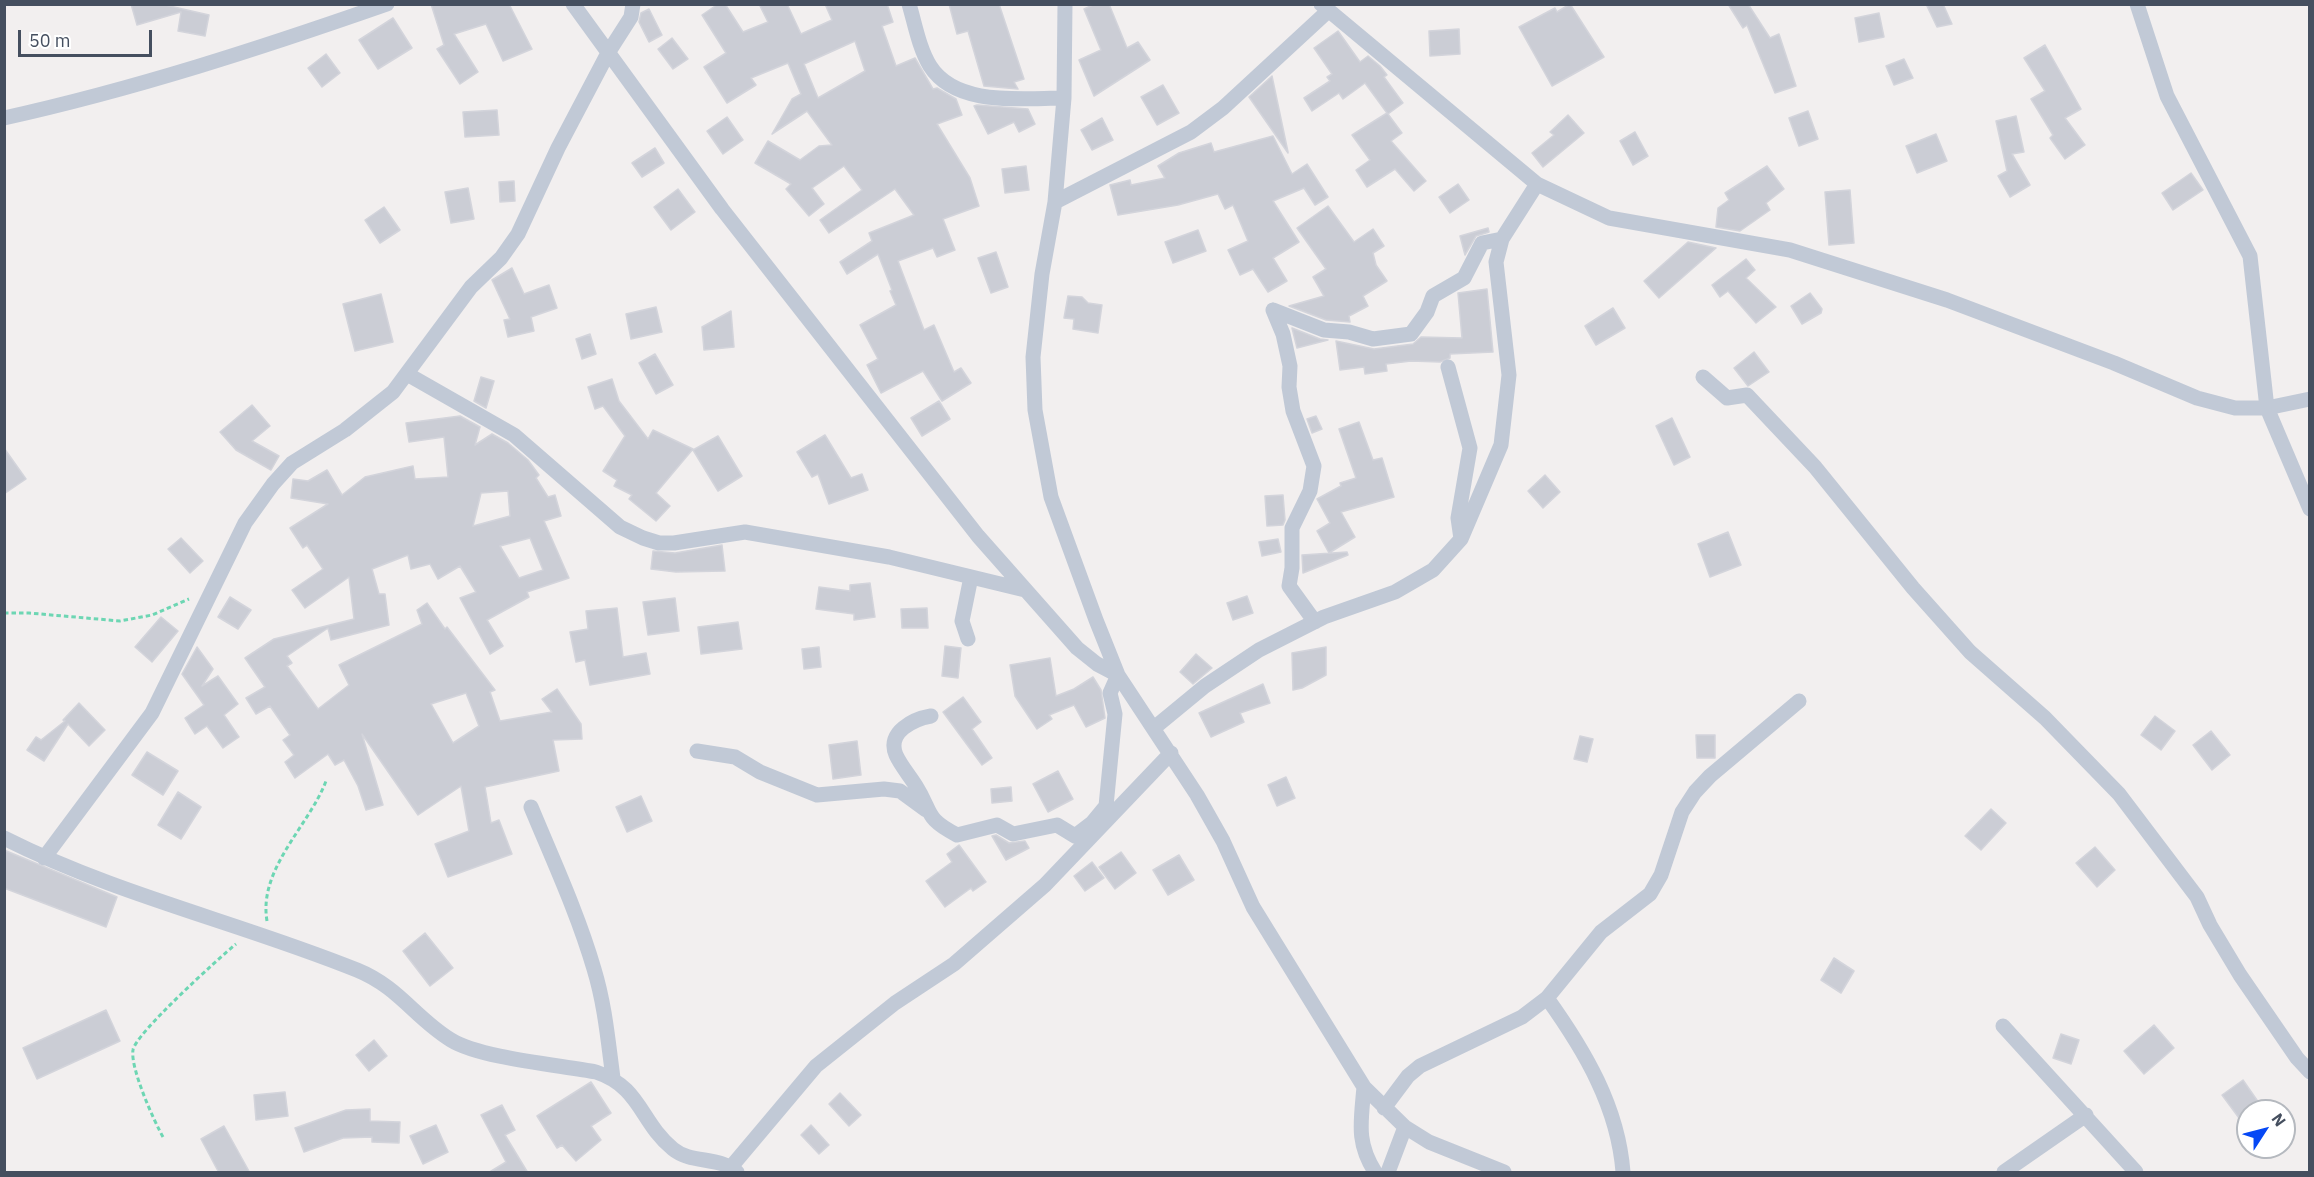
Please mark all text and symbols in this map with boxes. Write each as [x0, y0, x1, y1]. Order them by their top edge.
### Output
scale bar [21, 18, 154, 56]
text: 50 m [29, 29, 71, 52]
north arrow [2236, 1099, 2296, 1159]
text: N [2267, 1109, 2290, 1130]

